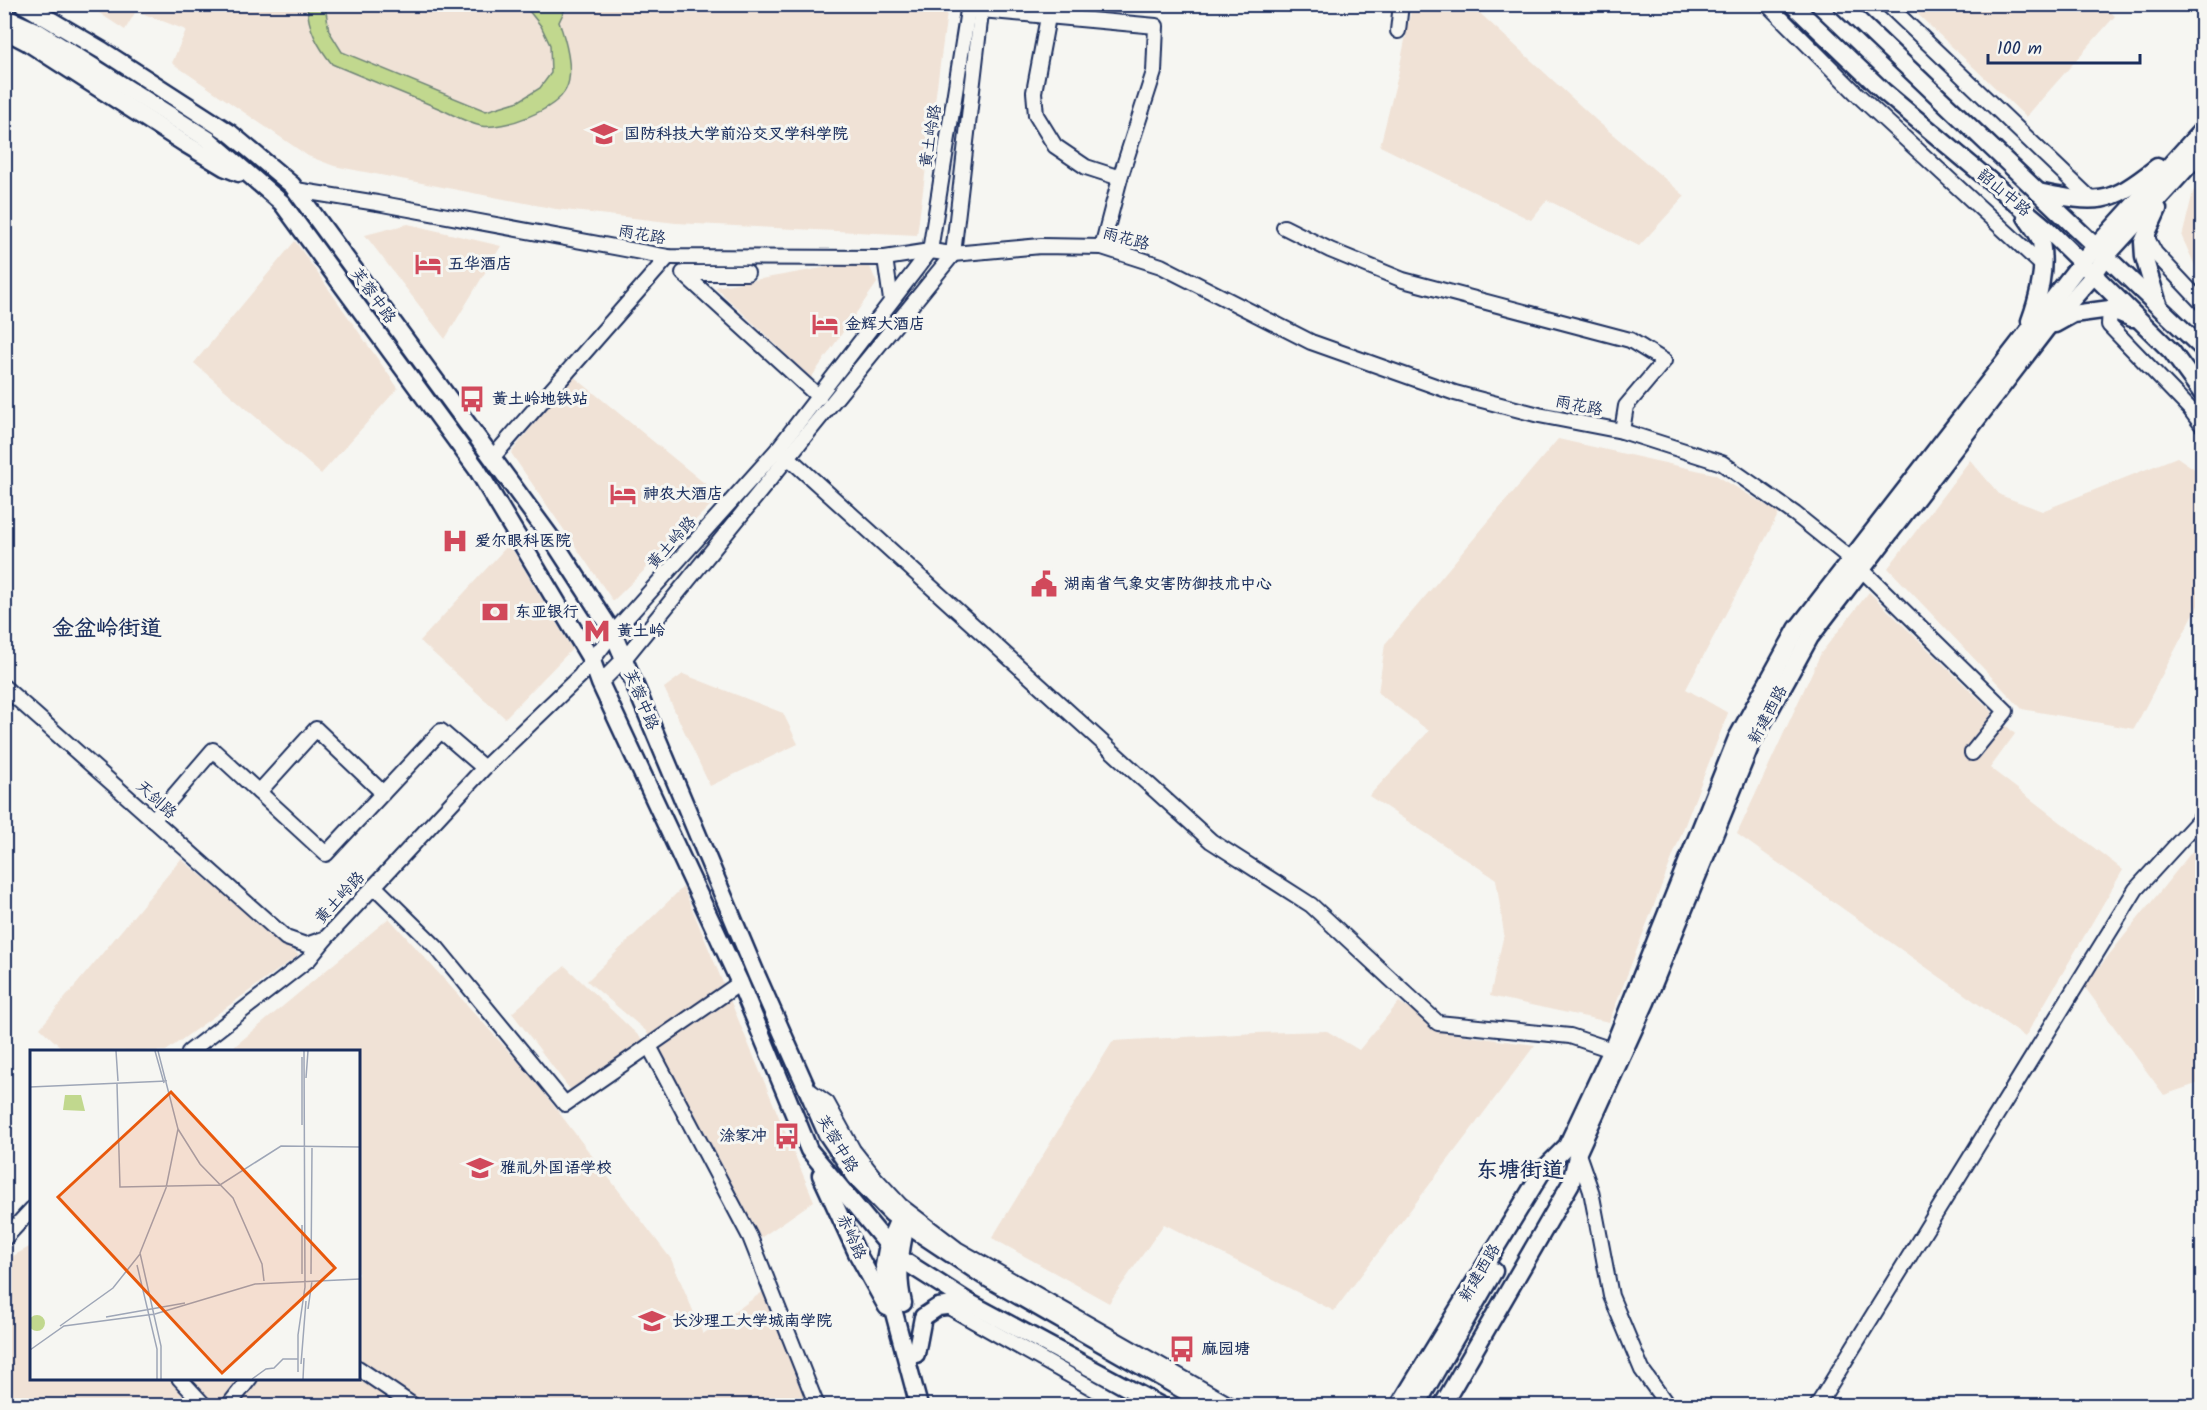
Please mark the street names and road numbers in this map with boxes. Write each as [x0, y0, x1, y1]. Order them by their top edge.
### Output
street label: 黄土岭路 [914, 102, 948, 170]
street label: 韶山中路 [1971, 163, 2037, 223]
street label: 雨花路 [616, 219, 668, 251]
street label: 雨花路 [1100, 221, 1152, 257]
street label: 芙蓉中路 [344, 263, 402, 329]
street label: 雨花路 [1553, 389, 1605, 423]
street label: 黄土岭路 [641, 511, 703, 575]
street label: 芙蓉中路 [617, 666, 665, 734]
street label: 新建西路 [1742, 681, 1794, 749]
street label: 天剑路 [130, 775, 182, 825]
street label: 黄土岭路 [309, 866, 371, 930]
street label: 芙蓉中路 [810, 1110, 864, 1178]
street label: 赤岭路 [830, 1210, 872, 1264]
street label: 新建西路 [1453, 1239, 1507, 1307]

